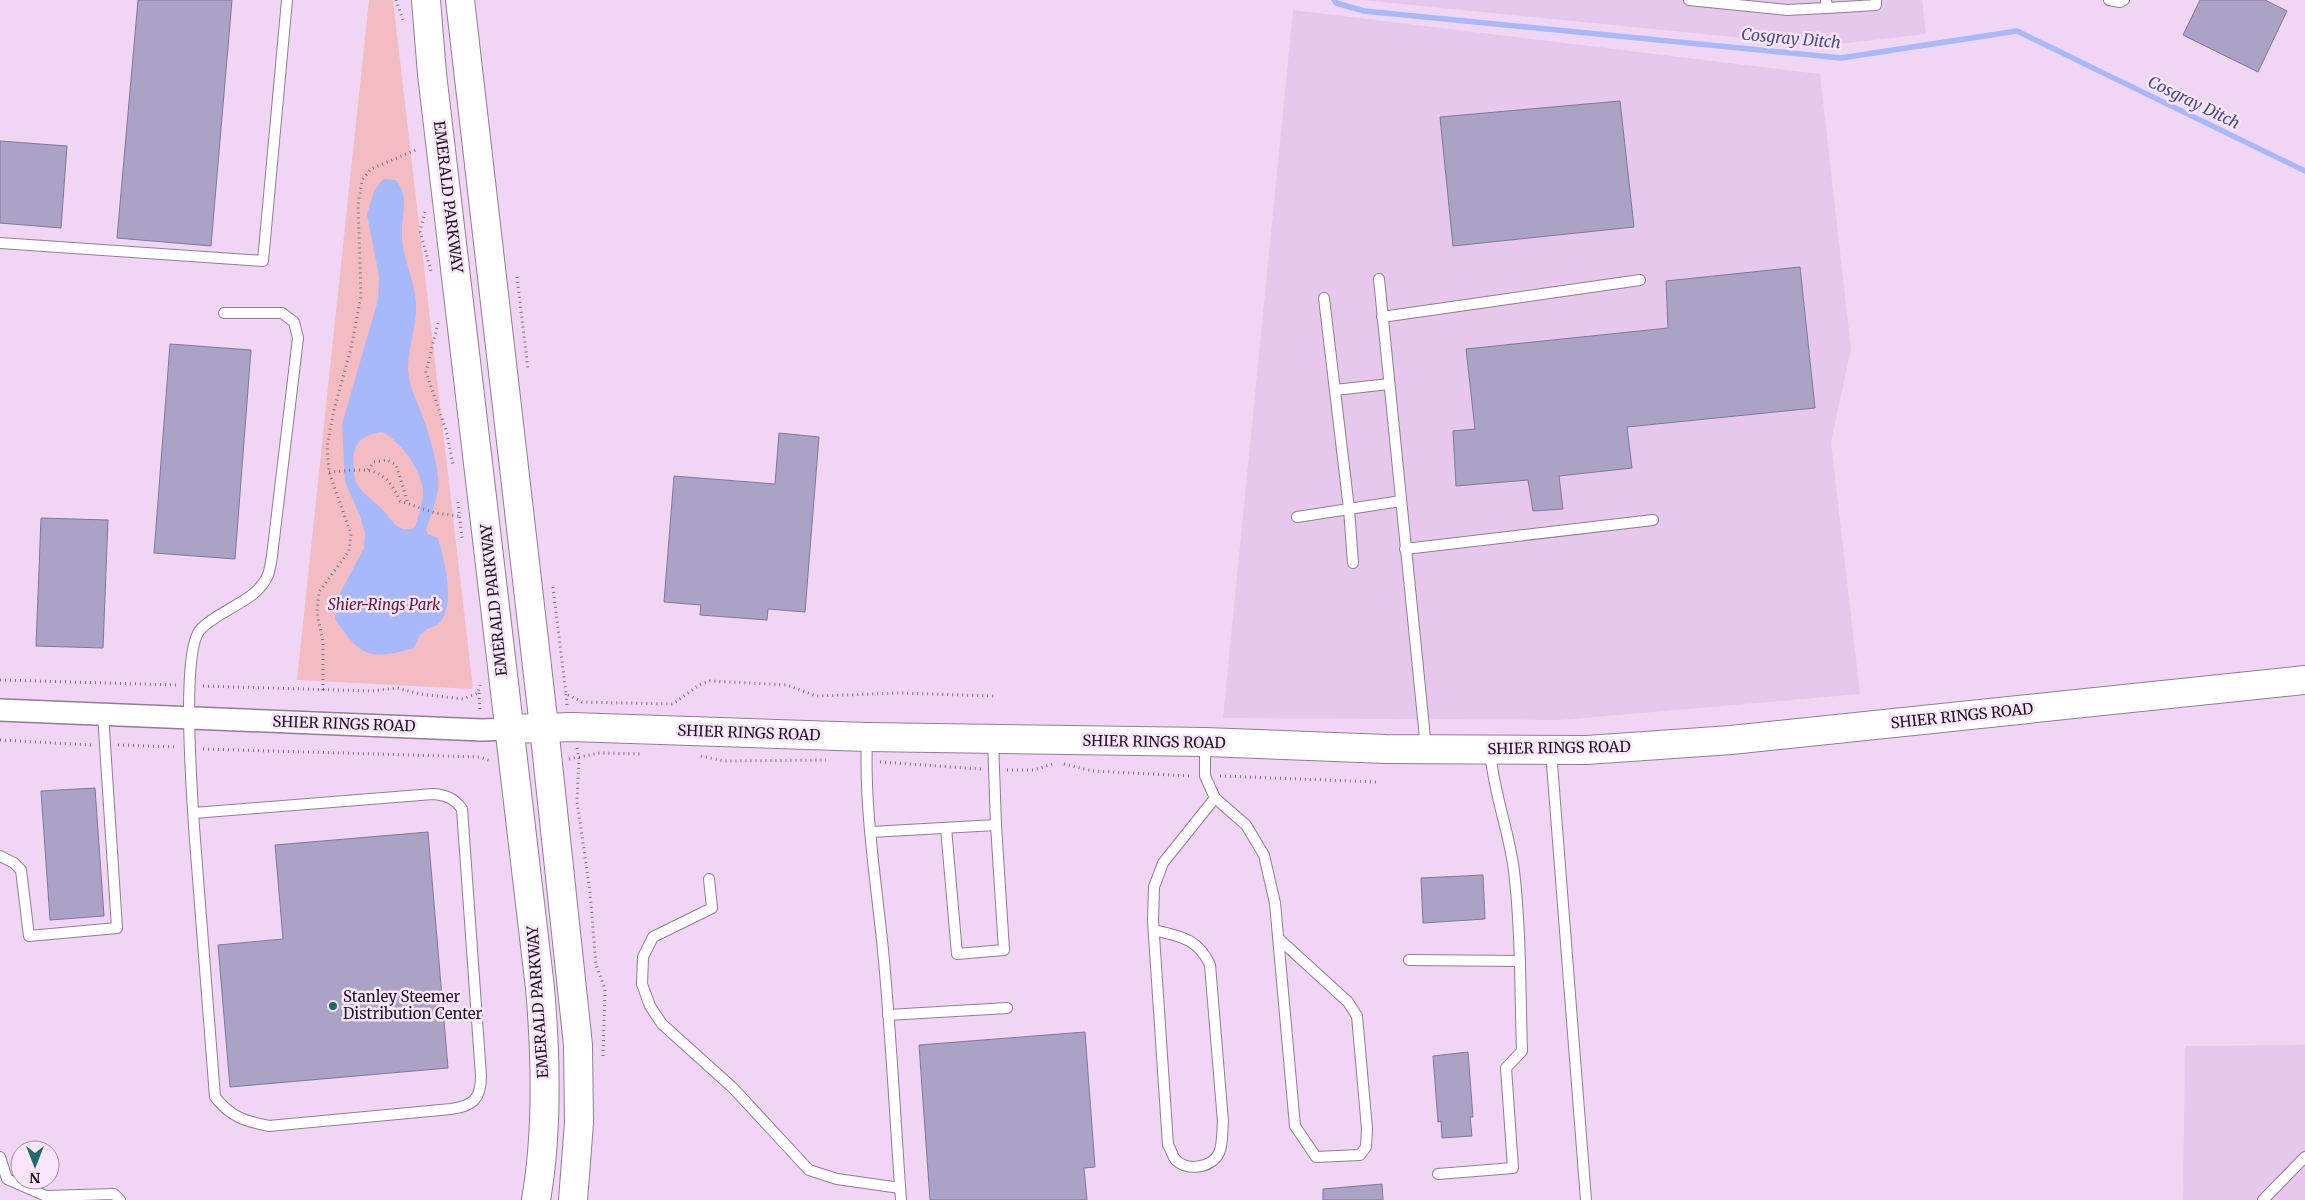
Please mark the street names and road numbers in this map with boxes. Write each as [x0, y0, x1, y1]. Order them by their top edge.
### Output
street label: EMERALD PARKWAY [430, 120, 467, 274]
street label: EMERALD PARKWAY [476, 523, 511, 677]
street label: SHIER RINGS ROAD [1890, 699, 2034, 732]
street label: SHIER RINGS ROAD [272, 712, 416, 735]
street label: SHIER RINGS ROAD [677, 721, 821, 744]
street label: SHIER RINGS ROAD [1082, 731, 1226, 752]
street label: SHIER RINGS ROAD [1487, 737, 1631, 758]
street label: EMERALD PARKWAY [523, 925, 552, 1079]

